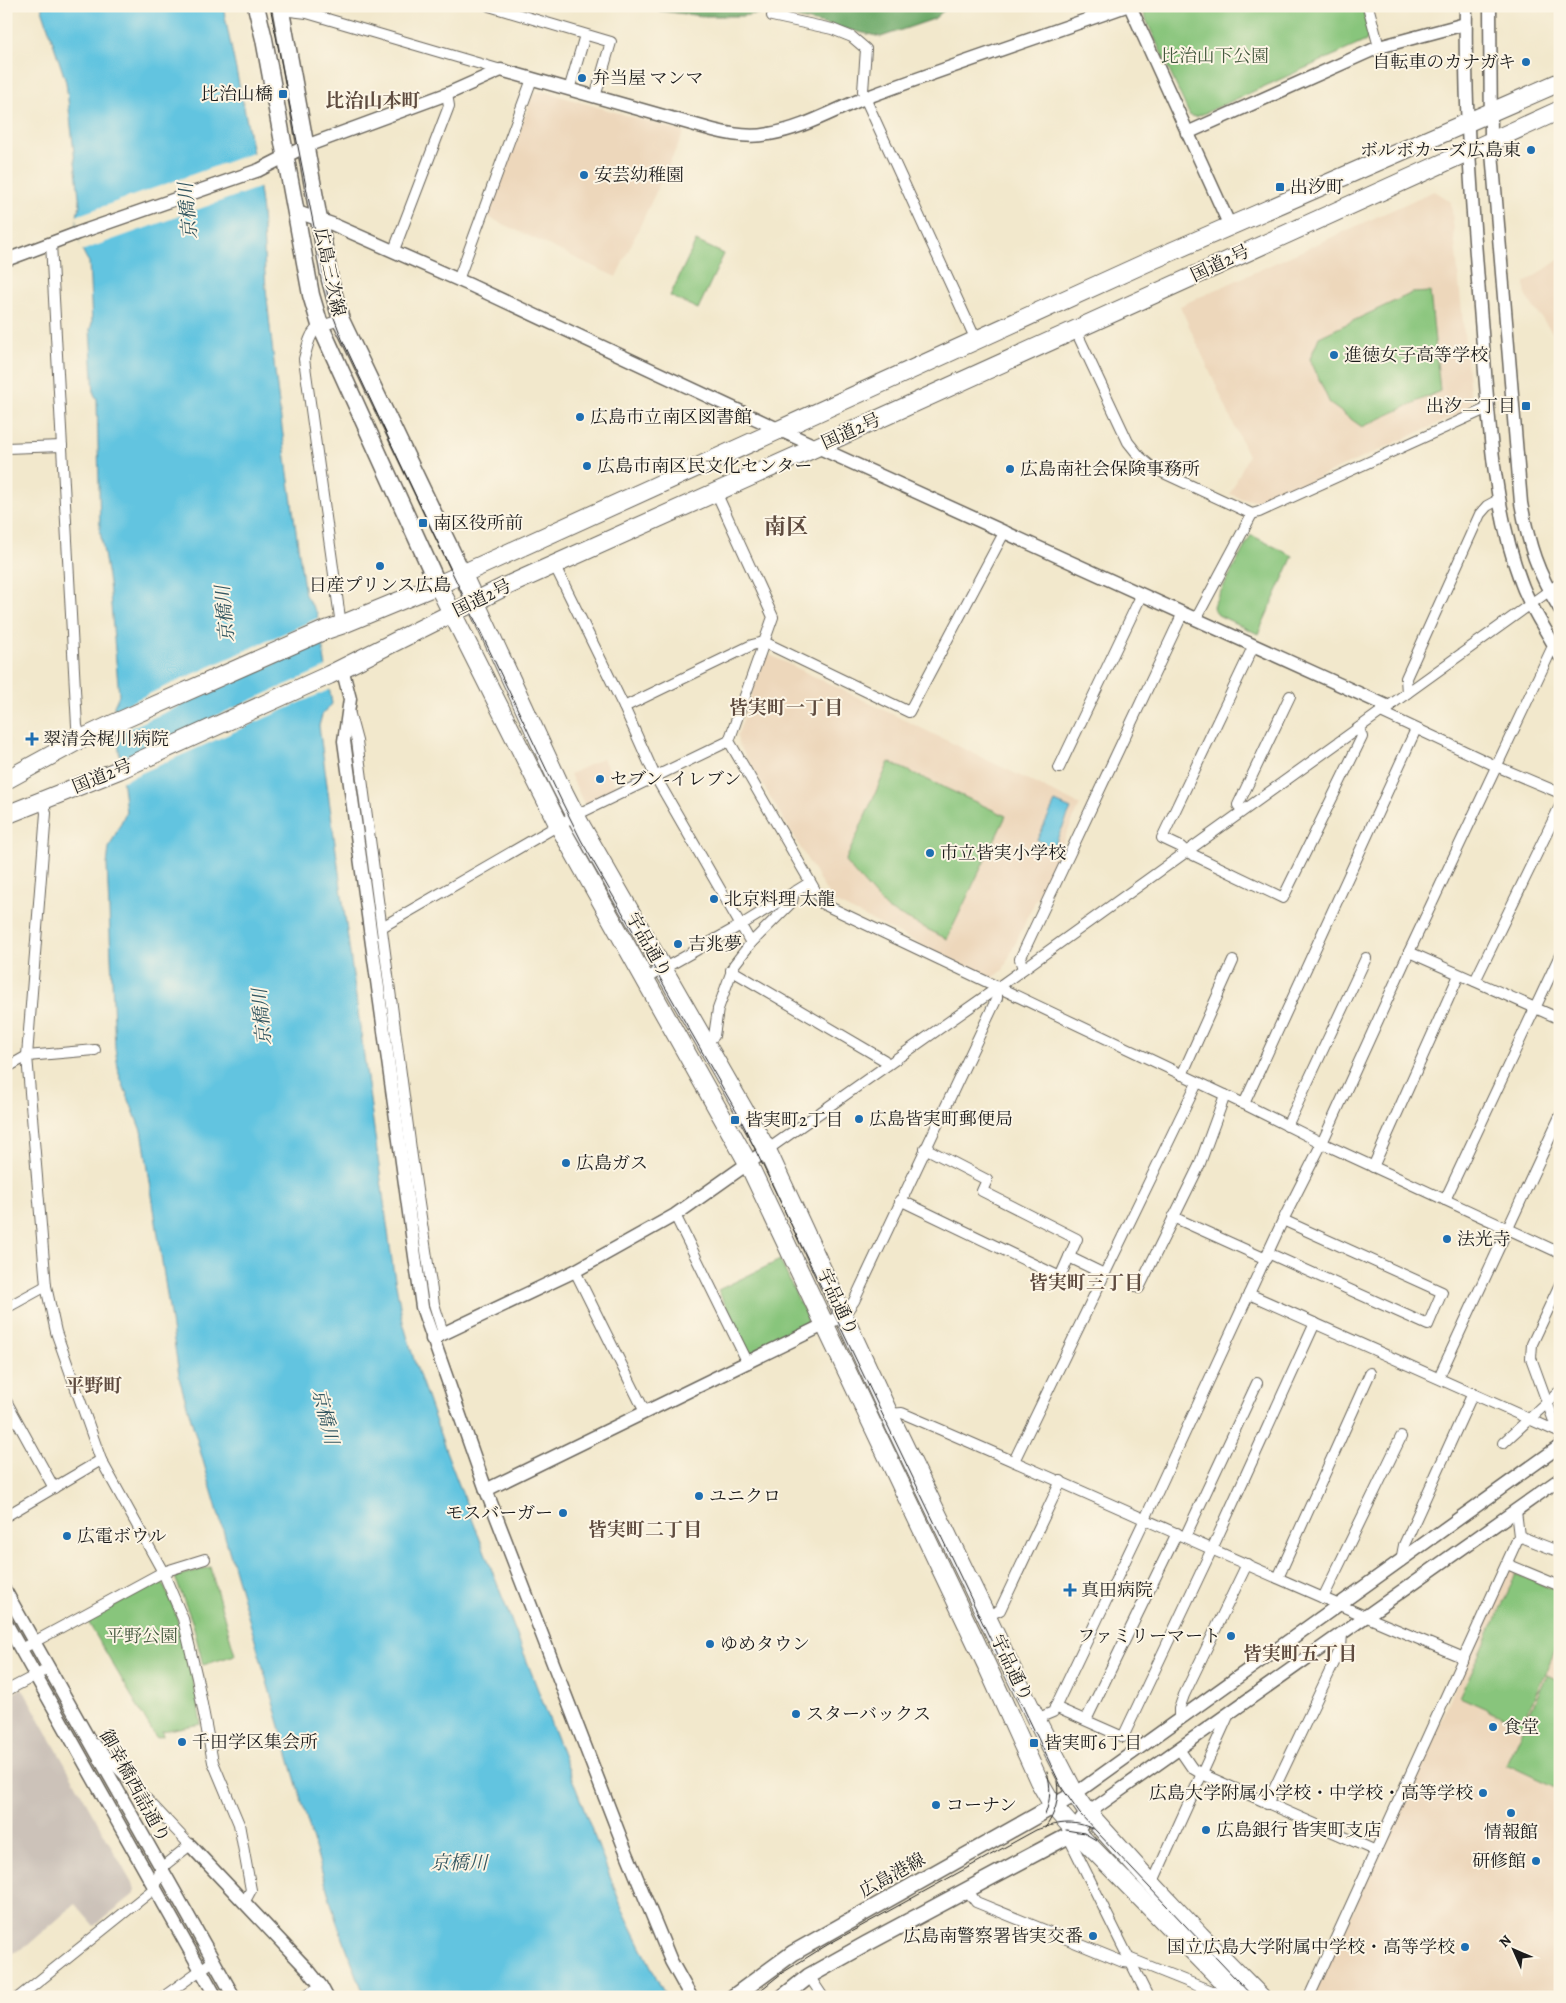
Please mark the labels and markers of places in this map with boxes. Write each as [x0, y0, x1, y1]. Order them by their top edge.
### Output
place label: 自転車のカナガキ [1372, 50, 1516, 74]
marker: 自転車のカナガキ [1520, 56, 1532, 68]
place label: 弁当屋 マンマ [592, 66, 704, 90]
marker: 弁当屋 マンマ [576, 72, 588, 84]
place label: 比治山橋 [201, 82, 273, 106]
marker: 比治山橋 [277, 88, 289, 100]
place label: ボルボカーズ広島東 [1360, 138, 1521, 162]
marker: ボルボカーズ広島東 [1525, 144, 1537, 156]
place label: 安芸幼稚園 [594, 163, 684, 187]
marker: 安芸幼稚園 [578, 169, 590, 181]
place label: 出汐町 [1290, 175, 1344, 199]
marker: 出汐町 [1274, 181, 1286, 193]
place label: 進徳女子高等学校 [1344, 343, 1488, 367]
marker: 進徳女子高等学校 [1328, 349, 1340, 361]
place label: 出汐二丁目 [1426, 394, 1516, 418]
marker: 出汐二丁目 [1520, 400, 1532, 412]
place label: 広島市立南区図書館 [590, 405, 752, 429]
marker: 広島市立南区図書館 [574, 411, 586, 423]
place label: 広島市南区民文化センター [597, 454, 812, 478]
place label: 広島南社会保険事務所 [1020, 457, 1200, 481]
marker: 広島市南区民文化センター [581, 460, 593, 472]
marker: 広島南社会保険事務所 [1004, 463, 1016, 475]
place label: 南区役所前 [433, 511, 523, 535]
marker: 南区役所前 [417, 517, 429, 529]
marker: 日産プリンス広島 [374, 560, 386, 572]
place label: 日産プリンス広島 [309, 573, 451, 597]
place label: 翠清会梶川病院 [43, 727, 169, 751]
marker: 翠清会梶川病院 [25, 732, 39, 746]
place label: セブン-イレブン [610, 767, 741, 791]
marker: セブン-イレブン [594, 773, 606, 785]
place label: 市立皆実小学校 [940, 841, 1066, 865]
marker: 市立皆実小学校 [924, 847, 936, 859]
place label: 北京料理 太龍 [724, 887, 836, 911]
marker: 北京料理 太龍 [708, 893, 720, 905]
place label: 吉兆夢 [688, 932, 742, 956]
marker: 吉兆夢 [672, 938, 684, 950]
place label: 広島皆実町郵便局 [869, 1107, 1013, 1131]
place label: 皆実町2丁目 [745, 1108, 844, 1132]
marker: 広島皆実町郵便局 [853, 1113, 865, 1125]
marker: 皆実町2丁目 [729, 1114, 741, 1126]
place label: 広島ガス [576, 1151, 648, 1175]
marker: 広島ガス [560, 1157, 572, 1169]
place label: 法光寺 [1457, 1227, 1511, 1251]
marker: 法光寺 [1441, 1233, 1453, 1245]
place label: ユニクロ [709, 1484, 781, 1508]
marker: ユニクロ [693, 1490, 705, 1502]
place label: モスバーガー [445, 1501, 553, 1525]
marker: モスバーガー [557, 1507, 569, 1519]
place label: 広電ボウル [77, 1524, 166, 1548]
marker: 広電ボウル [61, 1530, 73, 1542]
place label: 真田病院 [1081, 1578, 1153, 1602]
marker: 真田病院 [1063, 1583, 1077, 1597]
place label: ファミリーマート [1077, 1624, 1221, 1648]
marker: ファミリーマート [1225, 1630, 1237, 1642]
place label: ゆめタウン [720, 1632, 810, 1656]
marker: ゆめタウン [704, 1638, 716, 1650]
place label: スターバックス [806, 1702, 931, 1726]
marker: スターバックス [790, 1708, 802, 1720]
place label: 食堂 [1503, 1715, 1539, 1739]
marker: 食堂 [1487, 1721, 1499, 1733]
place label: 千田学区集会所 [192, 1730, 318, 1754]
place label: 皆実町6丁目 [1044, 1731, 1142, 1755]
marker: 千田学区集会所 [176, 1736, 188, 1748]
marker: 皆実町6丁目 [1028, 1737, 1040, 1749]
place label: 広島大学附属小学校・中学校・高等学校 [1149, 1781, 1473, 1805]
marker: 広島大学附属小学校・中学校・高等学校 [1477, 1787, 1489, 1799]
place label: コーナン [946, 1793, 1017, 1817]
marker: コーナン [930, 1799, 942, 1811]
marker: 情報館 [1505, 1807, 1517, 1819]
place label: 広島銀行 皆実町支店 [1216, 1818, 1382, 1842]
place label: 情報館 [1484, 1820, 1538, 1844]
marker: 広島銀行 皆実町支店 [1200, 1824, 1212, 1836]
place label: 研修館 [1472, 1849, 1526, 1873]
marker: 研修館 [1530, 1855, 1542, 1867]
place label: 広島南警察署皆実交番 [903, 1924, 1083, 1948]
marker: 広島南警察署皆実交番 [1087, 1930, 1099, 1942]
place label: 国立広島大学附属中学校・高等学校 [1167, 1935, 1455, 1959]
marker: 国立広島大学附属中学校・高等学校 [1459, 1941, 1471, 1953]

